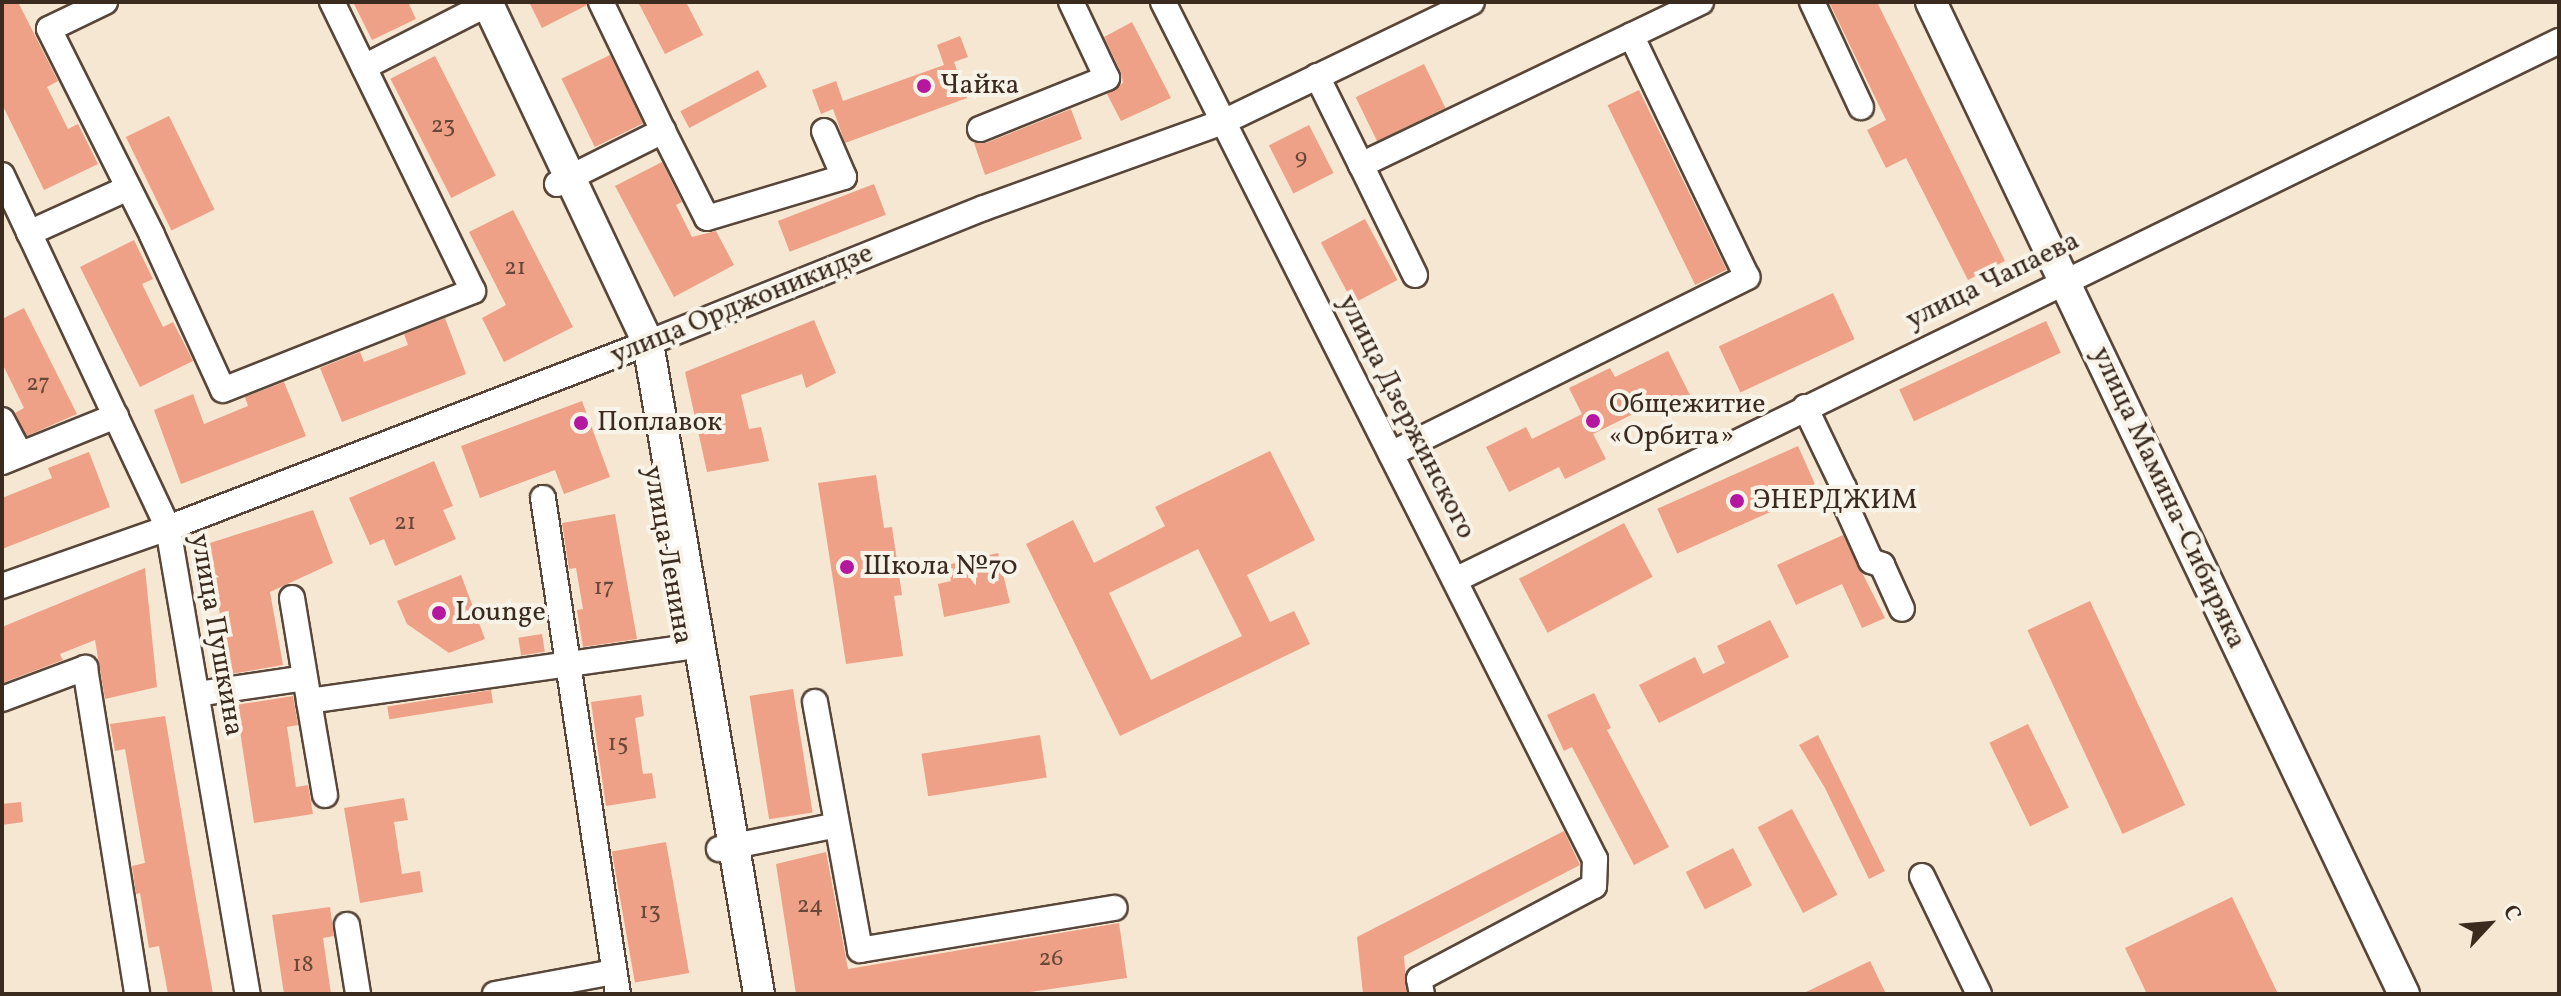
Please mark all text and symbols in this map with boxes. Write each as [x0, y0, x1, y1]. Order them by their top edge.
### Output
place label: Чайка [940, 69, 1019, 103]
marker: Чайка [915, 77, 933, 95]
house number: 23 [431, 113, 455, 141]
house number: 9 [1295, 145, 1307, 173]
street label: улица Чапаева [1901, 225, 2085, 337]
street label: улица Орджоникидзе [606, 237, 878, 373]
house number: 21 [504, 255, 526, 283]
street label: улица Дзержинского [1330, 289, 1482, 545]
street label: улица Мамина-Сибиряка [2083, 342, 2253, 654]
house number: 27 [26, 371, 50, 399]
place label: Общежитие «Орбита» [1609, 388, 1765, 454]
place label: Поплавок [597, 406, 722, 440]
marker: Общежитие «Орбита» [1584, 412, 1602, 430]
marker: Поплавок [572, 414, 590, 432]
street label: улица Ленина [635, 463, 699, 647]
place label: ЭНЕРДЖИМ [1753, 484, 1917, 518]
marker: ЭНЕРДЖИМ [1728, 492, 1746, 510]
house number: 21 [394, 510, 416, 538]
street label: улица Пушкина [182, 531, 250, 739]
place label: Школа №70 [863, 550, 1017, 584]
marker: Школа №70 [838, 558, 856, 576]
house number: 17 [594, 575, 614, 603]
place label: Lounge [455, 596, 546, 630]
marker: Lounge [430, 604, 448, 622]
house number: 15 [608, 731, 628, 759]
north arrow [2449, 884, 2529, 964]
house number: 24 [797, 893, 823, 921]
house number: 13 [639, 899, 661, 927]
text: С [2494, 900, 2528, 926]
house number: 26 [1038, 946, 1064, 974]
house number: 18 [292, 952, 314, 980]

